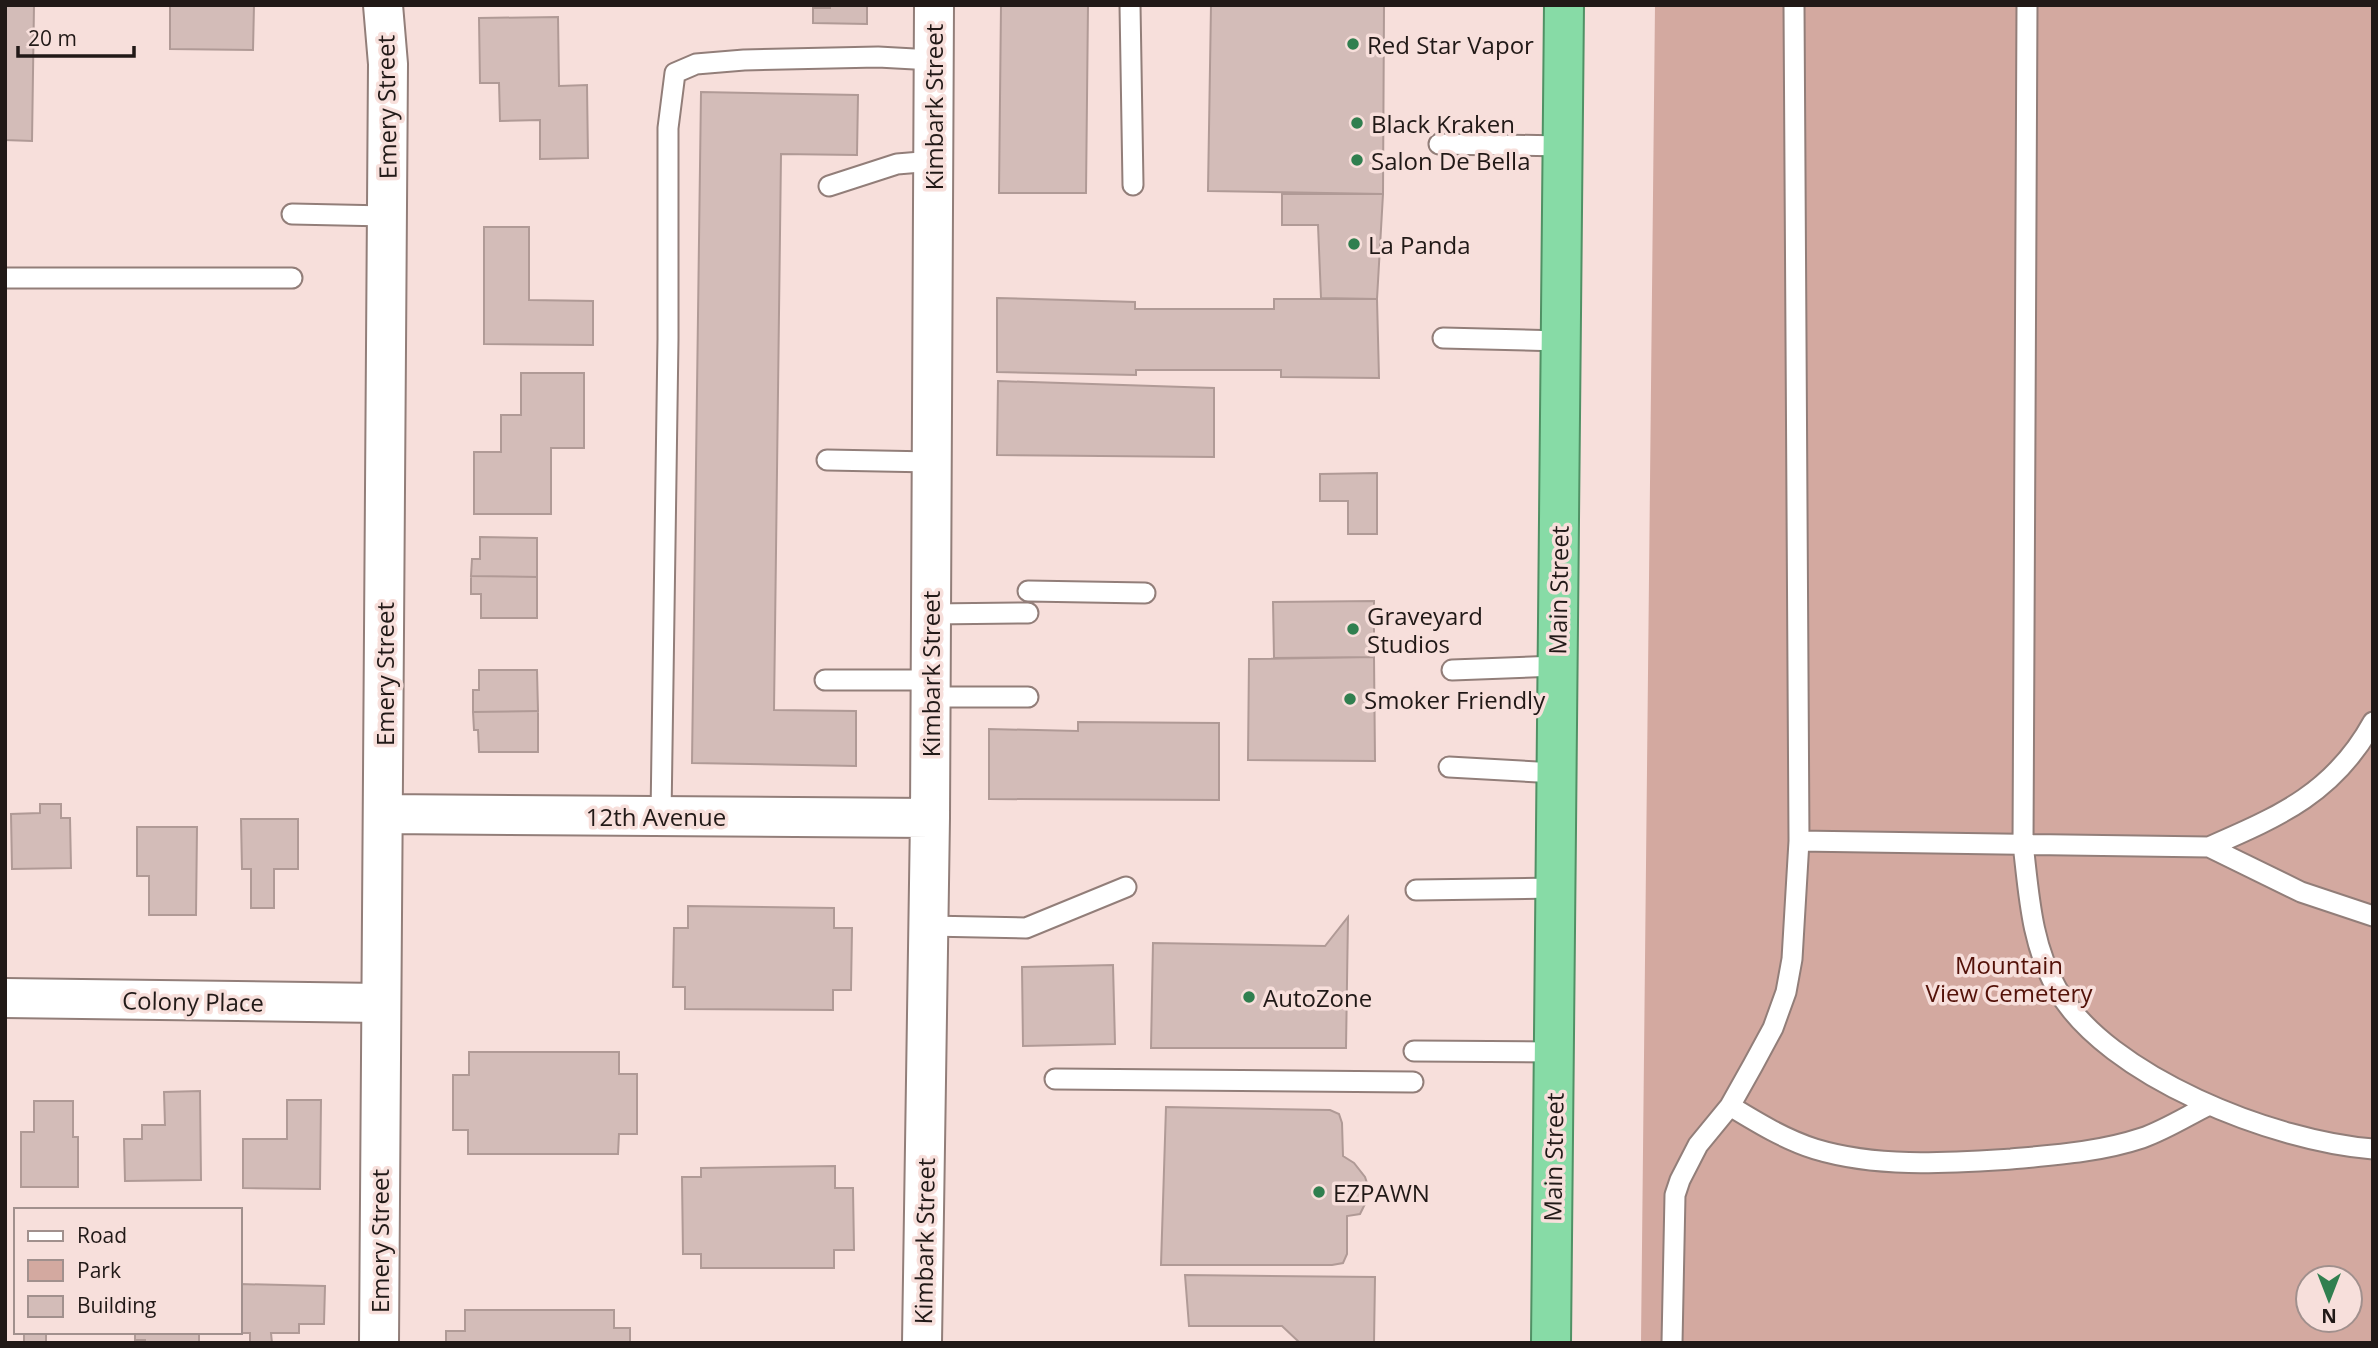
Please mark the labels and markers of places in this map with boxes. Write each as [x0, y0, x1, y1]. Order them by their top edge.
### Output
place label: Red Star Vapor [1367, 28, 1534, 61]
marker: Red Star Vapor [1345, 36, 1361, 52]
place label: Black Kraken [1371, 107, 1515, 140]
marker: Black Kraken [1349, 115, 1365, 131]
place label: Salon De Bella [1371, 144, 1531, 177]
marker: Salon De Bella [1349, 152, 1365, 168]
place label: La Panda [1368, 228, 1471, 261]
marker: La Panda [1346, 236, 1362, 252]
place label: Graveyard Studios [1367, 599, 1483, 660]
marker: Graveyard Studios [1345, 621, 1361, 637]
place label: Smoker Friendly [1364, 683, 1546, 716]
marker: Smoker Friendly [1342, 691, 1358, 707]
place label: AutoZone [1263, 981, 1372, 1014]
marker: AutoZone [1241, 989, 1257, 1005]
place label: EZPAWN [1333, 1176, 1430, 1209]
marker: EZPAWN [1311, 1184, 1327, 1200]

